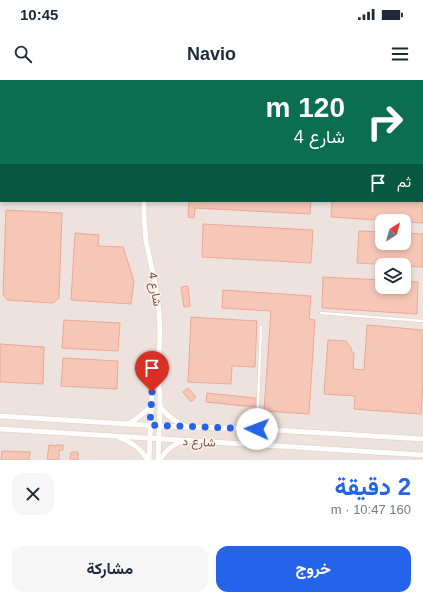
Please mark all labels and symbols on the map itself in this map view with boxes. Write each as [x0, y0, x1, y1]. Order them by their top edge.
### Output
north arrow [375, 214, 411, 250]
street label: شارع 4 [143, 271, 165, 307]
pin [135, 351, 169, 392]
position arrow [236, 408, 278, 450]
street label: شارع د [182, 434, 216, 452]

